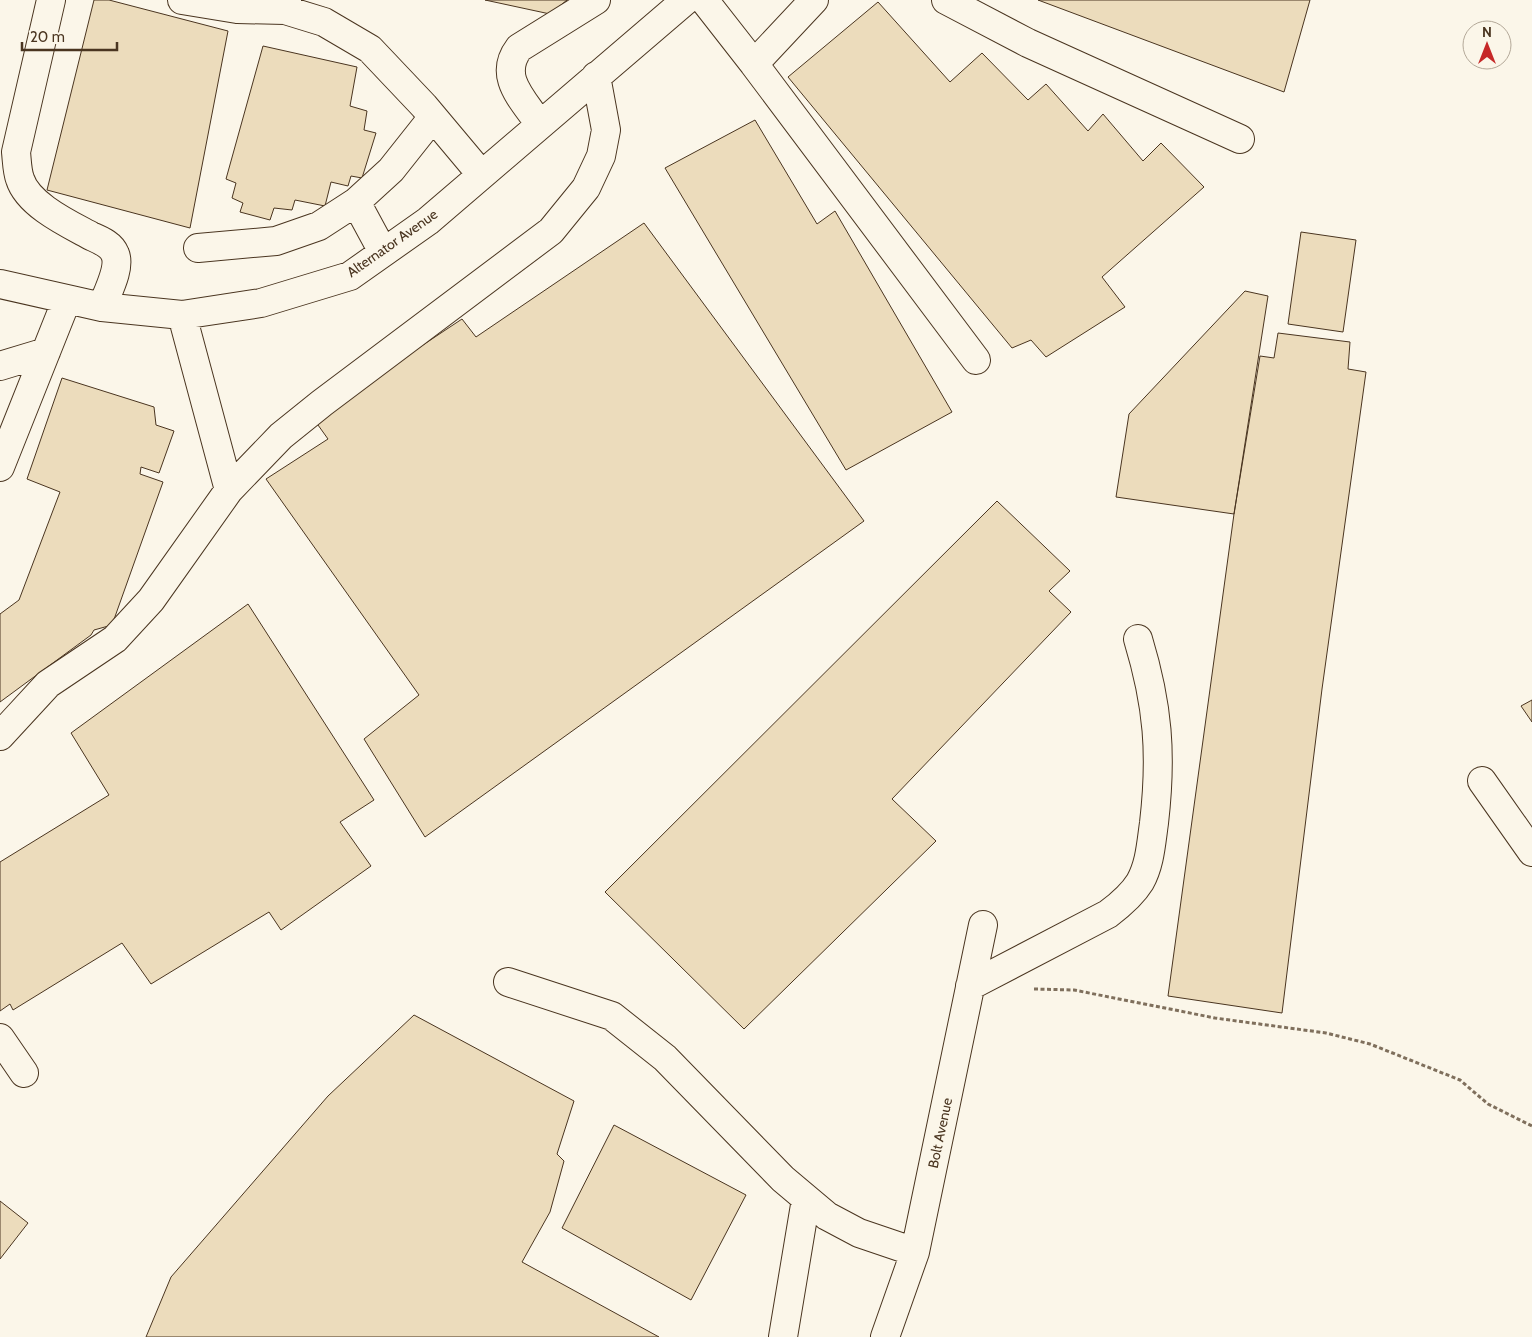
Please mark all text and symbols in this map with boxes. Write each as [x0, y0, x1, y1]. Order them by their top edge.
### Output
scale bar [22, 20, 118, 52]
north arrow [1462, 20, 1512, 70]
text: N [1482, 23, 1492, 41]
text: 20 m [30, 28, 65, 46]
street label: Alternator Avenue [343, 205, 441, 281]
street label: Bolt Avenue [924, 1096, 956, 1170]

